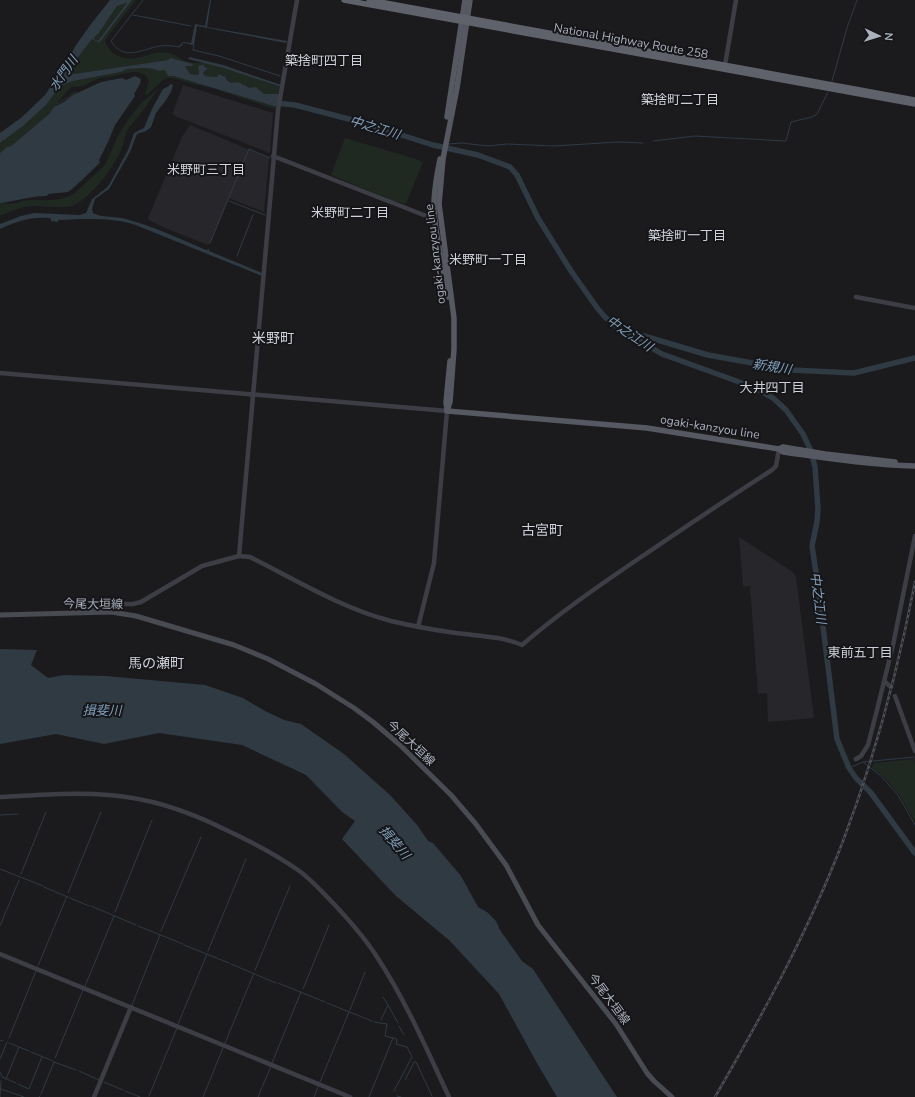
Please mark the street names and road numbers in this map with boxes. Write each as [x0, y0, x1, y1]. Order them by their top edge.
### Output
street label: National Highway Route 258 [553, 20, 709, 62]
street label: ogaki-kanzyou line [421, 203, 449, 305]
street label: ogaki-kanzyou line [659, 411, 761, 443]
street label: 今尾大垣線 [63, 595, 123, 613]
street label: 今尾大垣線 [384, 717, 438, 769]
street label: 今尾大垣線 [585, 970, 633, 1028]

